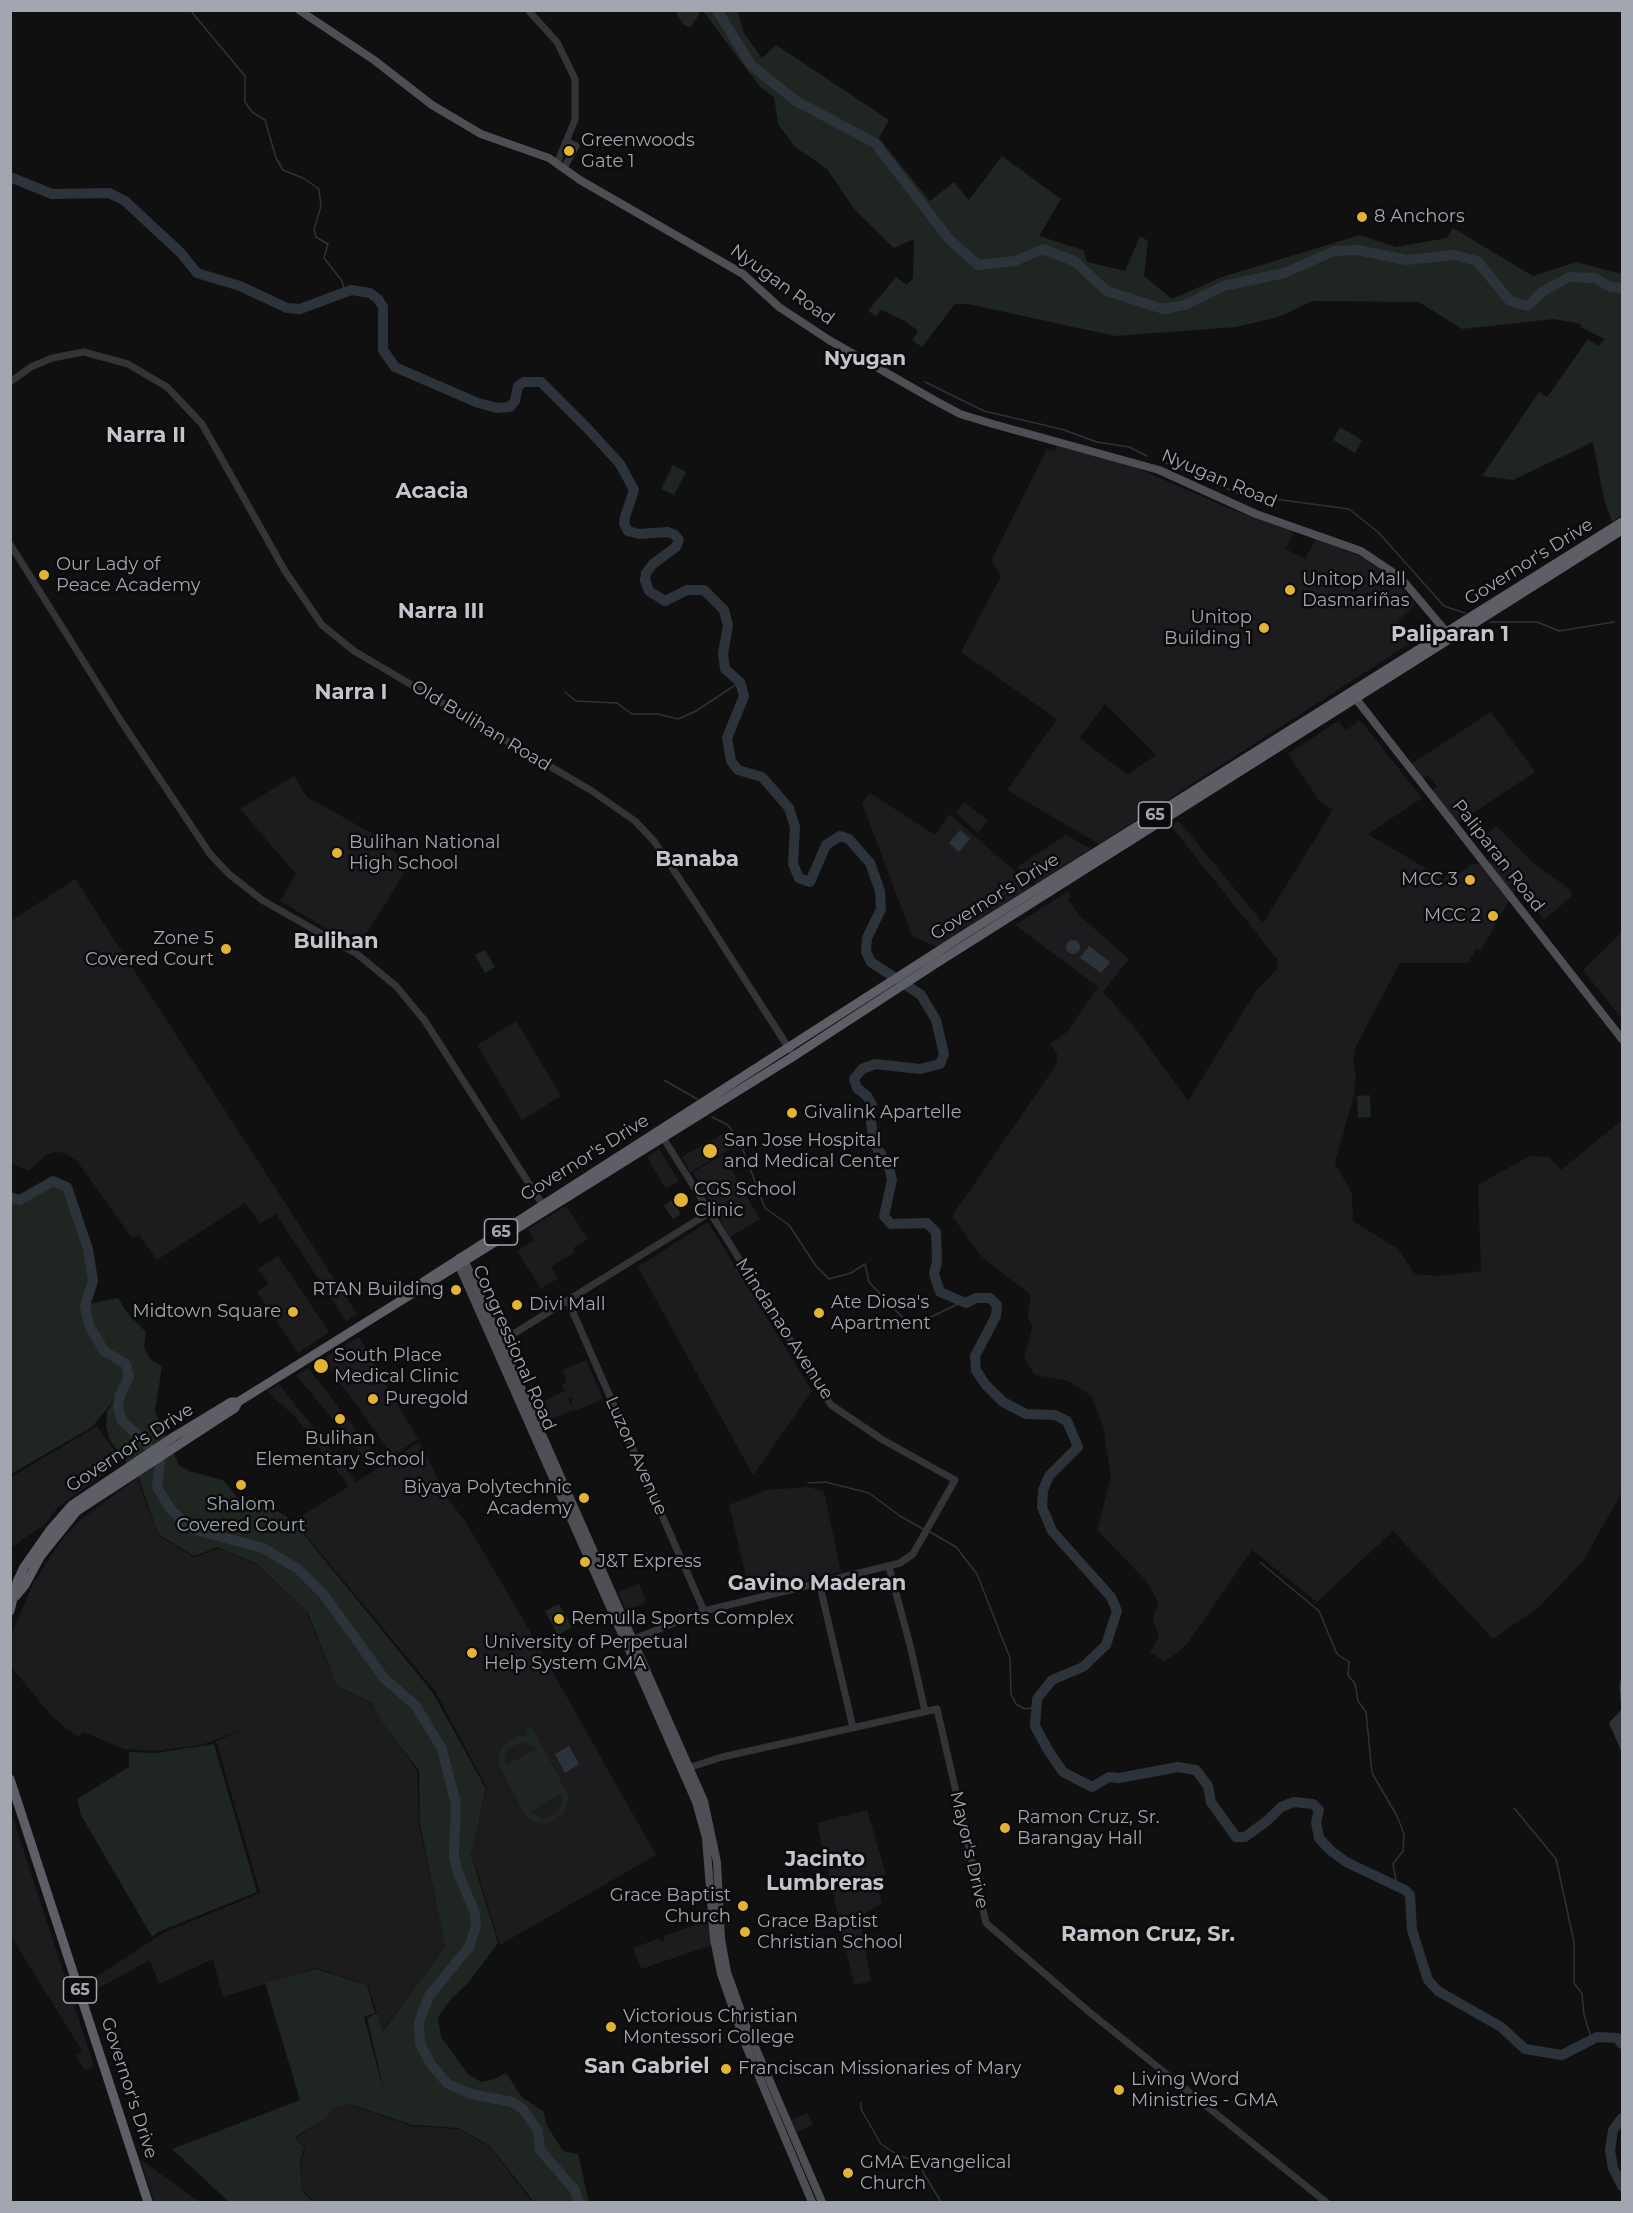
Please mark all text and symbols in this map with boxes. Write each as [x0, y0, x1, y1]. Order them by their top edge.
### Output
place label: Greenwoods Gate 1 [581, 130, 695, 172]
marker: Greenwoods Gate 1 [562, 144, 576, 158]
place label: 8 Anchors [1374, 206, 1465, 228]
marker: 8 Anchors [1355, 210, 1369, 224]
street label: Nyugan Road [726, 240, 838, 330]
district label: Nyugan [824, 347, 906, 371]
district label: Narra II [106, 423, 186, 449]
street label: Nyugan Road [1158, 445, 1280, 513]
district label: Acacia [395, 479, 469, 505]
street label: Governor's Drive [1461, 514, 1597, 610]
place label: Our Lady of Peace Academy [56, 554, 201, 596]
marker: Our Lady of Peace Academy [37, 568, 51, 582]
place label: Unitop Mall Dasmariñas [1302, 569, 1409, 612]
marker: Unitop Mall Dasmariñas [1283, 583, 1297, 597]
district label: Narra III [398, 599, 484, 625]
place label: Unitop Building 1 [1164, 607, 1252, 650]
marker: Unitop Building 1 [1257, 621, 1271, 635]
district label: Paliparan 1 [1391, 622, 1509, 648]
street label: Old Bulihan Road [407, 676, 555, 776]
district label: Narra I [315, 680, 387, 706]
street label: Paliparan Road [1447, 795, 1549, 917]
road number: 65 [1138, 802, 1172, 828]
place label: Bulihan National High School [349, 832, 500, 874]
marker: Bulihan National High School [330, 846, 344, 860]
district label: Banaba [655, 847, 739, 873]
street label: Governor's Drive [927, 849, 1063, 945]
place label: MCC 3 [1401, 869, 1458, 891]
marker: MCC 3 [1463, 873, 1477, 887]
place label: MCC 2 [1424, 905, 1481, 927]
marker: MCC 2 [1486, 909, 1500, 923]
place label: Zone 5 Covered Court [85, 928, 214, 970]
district label: Bulihan [293, 929, 379, 955]
marker: Zone 5 Covered Court [219, 942, 233, 956]
place label: Givalink Apartelle [804, 1102, 962, 1124]
marker: Givalink Apartelle [785, 1106, 799, 1120]
street label: Governor's Drive [517, 1110, 653, 1206]
place label: San Jose Hospital and Medical Center [724, 1130, 900, 1172]
marker: San Jose Hospital and Medical Center [701, 1142, 719, 1160]
place label: CGS School Clinic [694, 1179, 796, 1222]
marker: CGS School Clinic [672, 1191, 690, 1209]
road number: 65 [484, 1219, 518, 1245]
street label: Mindanao Avenue [730, 1254, 838, 1404]
street label: Congressional Road [468, 1262, 560, 1434]
place label: RTAN Building [312, 1279, 444, 1301]
marker: RTAN Building [449, 1283, 463, 1297]
place label: Ate Diosa's Apartment [831, 1292, 931, 1334]
place label: Divi Mall [529, 1294, 606, 1316]
marker: Divi Mall [510, 1298, 524, 1312]
place label: Midtown Square [132, 1301, 281, 1323]
marker: Midtown Square [286, 1305, 300, 1319]
marker: Ate Diosa's Apartment [812, 1306, 826, 1320]
place label: South Place Medical Clinic [334, 1345, 459, 1388]
marker: South Place Medical Clinic [312, 1357, 330, 1375]
place label: Puregold [385, 1388, 469, 1410]
marker: Puregold [366, 1392, 380, 1406]
street label: Luzon Avenue [600, 1393, 672, 1519]
street label: Governor's Drive [62, 1399, 198, 1497]
marker: Bulihan Elementary School [333, 1412, 347, 1426]
place label: Bulihan Elementary School [255, 1428, 425, 1470]
place label: Biyaya Polytechnic Academy [403, 1477, 572, 1520]
marker: Shalom Covered Court [234, 1478, 248, 1492]
marker: Biyaya Polytechnic Academy [577, 1491, 591, 1505]
place label: Shalom Covered Court [176, 1494, 306, 1537]
place label: J&T Express [597, 1551, 702, 1573]
marker: J&T Express [578, 1555, 592, 1569]
district label: Gavino Maderan [728, 1571, 906, 1597]
place label: Remulla Sports Complex [571, 1608, 794, 1630]
marker: Remulla Sports Complex [552, 1612, 566, 1626]
place label: University of Perpetual Help System GMA [484, 1632, 688, 1674]
marker: University of Perpetual Help System GMA [465, 1646, 479, 1660]
street label: Mayor's Drive [945, 1789, 993, 1911]
place label: Ramon Cruz, Sr. Barangay Hall [1017, 1807, 1160, 1850]
marker: Ramon Cruz, Sr. Barangay Hall [998, 1821, 1012, 1835]
district label: Jacinto Lumbreras [766, 1847, 884, 1897]
place label: Grace Baptist Church [610, 1885, 731, 1928]
marker: Grace Baptist Church [736, 1899, 750, 1913]
place label: Grace Baptist Christian School [757, 1911, 903, 1954]
district label: Ramon Cruz, Sr. [1061, 1922, 1235, 1948]
marker: Grace Baptist Christian School [738, 1925, 752, 1939]
road number: 65 [64, 1977, 97, 2003]
place label: Victorious Christian Montessori College [623, 2006, 798, 2048]
street label: Governor's Drive [96, 2015, 162, 2161]
marker: Victorious Christian Montessori College [604, 2020, 618, 2034]
district label: San Gabriel [584, 2054, 710, 2080]
place label: Franciscan Missionaries of Mary [738, 2058, 1021, 2080]
marker: Franciscan Missionaries of Mary [719, 2062, 733, 2076]
place label: Living Word Ministries - GMA [1131, 2069, 1278, 2112]
marker: Living Word Ministries - GMA [1112, 2083, 1126, 2097]
place label: GMA Evangelical Church [860, 2152, 1011, 2194]
marker: GMA Evangelical Church [841, 2166, 855, 2180]

